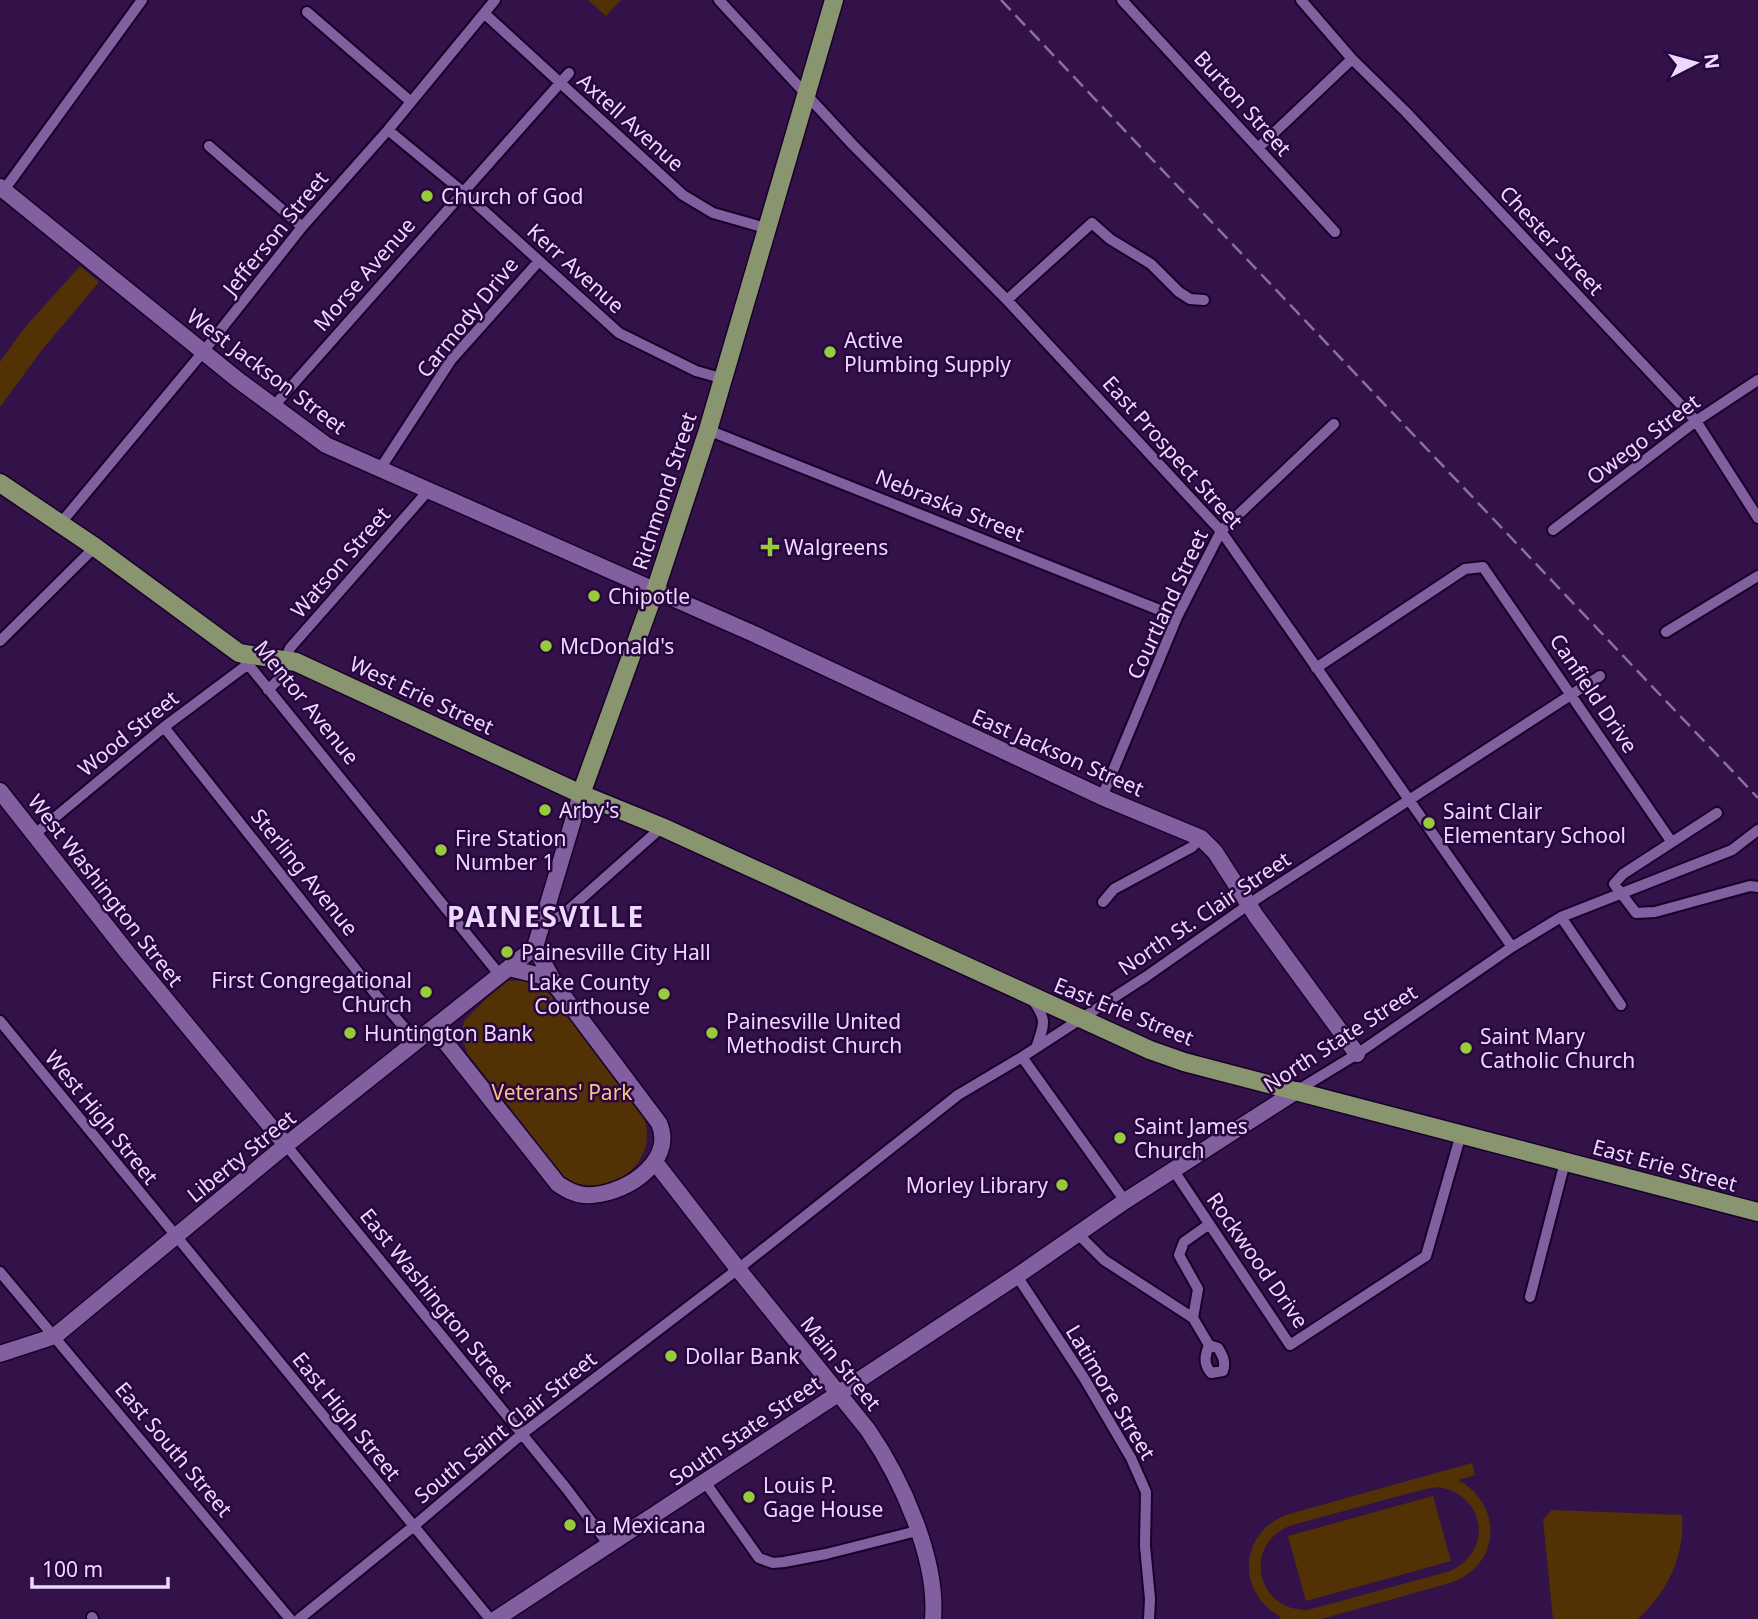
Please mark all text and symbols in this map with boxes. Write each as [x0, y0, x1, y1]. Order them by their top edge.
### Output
north arrow [1660, 28, 1730, 98]
street label: Burton Street [1188, 44, 1298, 162]
text: N [1698, 52, 1726, 70]
street label: Axtell Avenue [572, 67, 690, 177]
street label: Jefferson Street [215, 165, 334, 303]
street label: Chester Street [1494, 179, 1610, 301]
place label: Church of God [441, 182, 583, 210]
marker: Church of God [419, 188, 435, 204]
street label: Morse Avenue [307, 211, 421, 337]
street label: Kerr Avenue [522, 217, 630, 319]
street label: Carmody Drive [410, 251, 524, 383]
street label: West Jackson Street [182, 302, 353, 440]
place label: Active Plumbing Supply [844, 326, 1011, 378]
marker: Active Plumbing Supply [822, 344, 838, 360]
street label: East Prospect Street [1097, 370, 1250, 535]
street label: Owego Street [1581, 387, 1705, 491]
street label: Richmond Street [625, 408, 703, 573]
street label: Nebraska Street [872, 462, 1029, 548]
street label: Watson Street [284, 500, 396, 623]
street label: Courtland Street [1120, 524, 1214, 684]
place label: Walgreens [784, 533, 888, 561]
marker: Walgreens [762, 539, 778, 555]
place label: Chipotle [608, 582, 690, 610]
marker: Chipotle [586, 588, 602, 604]
street label: Canfield Drive [1544, 628, 1644, 758]
place label: McDonald's [560, 632, 674, 660]
street label: Mentor Avenue [248, 634, 366, 770]
marker: McDonald's [538, 638, 554, 654]
street label: West Erie Street [345, 649, 499, 741]
street label: Wood Street [72, 684, 184, 782]
street label: East Jackson Street [968, 702, 1149, 803]
street label: West Washington Street [22, 788, 190, 992]
place label: Arby's [559, 796, 619, 824]
place label: Saint Clair Elementary School [1443, 797, 1626, 849]
marker: Arby's [537, 802, 553, 818]
street label: Sterling Avenue [245, 803, 365, 941]
marker: Saint Clair Elementary School [1421, 815, 1437, 831]
place label: Fire Station Number 1 [455, 824, 566, 876]
marker: Fire Station Number 1 [433, 842, 449, 858]
street label: North St. Clair Street [1112, 845, 1296, 981]
district label: PAINESVILLE [447, 897, 645, 935]
place label: Painesville City Hall [521, 938, 711, 966]
marker: Painesville City Hall [499, 944, 515, 960]
place label: First Congregational Church [211, 966, 412, 1018]
place label: Lake County Courthouse [528, 968, 650, 1020]
street label: East Erie Street [1050, 970, 1198, 1052]
street label: North State Street [1258, 978, 1423, 1098]
marker: First Congregational Church [418, 984, 434, 1000]
marker: Lake County Courthouse [656, 986, 672, 1002]
place label: Painesville United Methodist Church [726, 1007, 902, 1059]
place label: Huntington Bank [364, 1019, 534, 1047]
place label: Saint Mary Catholic Church [1480, 1022, 1635, 1074]
marker: Huntington Bank [342, 1025, 358, 1041]
marker: Painesville United Methodist Church [704, 1025, 720, 1041]
marker: Saint Mary Catholic Church [1458, 1040, 1474, 1056]
street label: West High Street [39, 1044, 165, 1190]
park label: Veterans' Park [491, 1078, 633, 1106]
street label: Liberty Street [181, 1103, 302, 1208]
place label: Saint James Church [1134, 1112, 1248, 1164]
marker: Saint James Church [1112, 1130, 1128, 1146]
street label: East Erie Street [1590, 1132, 1741, 1198]
place label: Morley Library [906, 1171, 1048, 1199]
marker: Morley Library [1054, 1177, 1070, 1193]
street label: Rockwood Drive [1201, 1187, 1315, 1333]
street label: East Washington Street [354, 1202, 520, 1398]
street label: Main Street [794, 1310, 888, 1416]
street label: Latimore Street [1060, 1320, 1162, 1465]
place label: Dollar Bank [685, 1342, 800, 1370]
street label: South Saint Clair Street [408, 1345, 602, 1509]
street label: East High Street [287, 1346, 408, 1486]
marker: Dollar Bank [663, 1348, 679, 1364]
street label: South State Street [664, 1368, 827, 1491]
street label: East South Street [109, 1375, 239, 1523]
place label: Louis P. Gage House [763, 1471, 883, 1523]
marker: Louis P. Gage House [741, 1489, 757, 1505]
place label: La Mexicana [584, 1511, 706, 1539]
marker: La Mexicana [562, 1517, 578, 1533]
scale bar [32, 1546, 168, 1590]
text: 100 m [42, 1555, 103, 1583]

